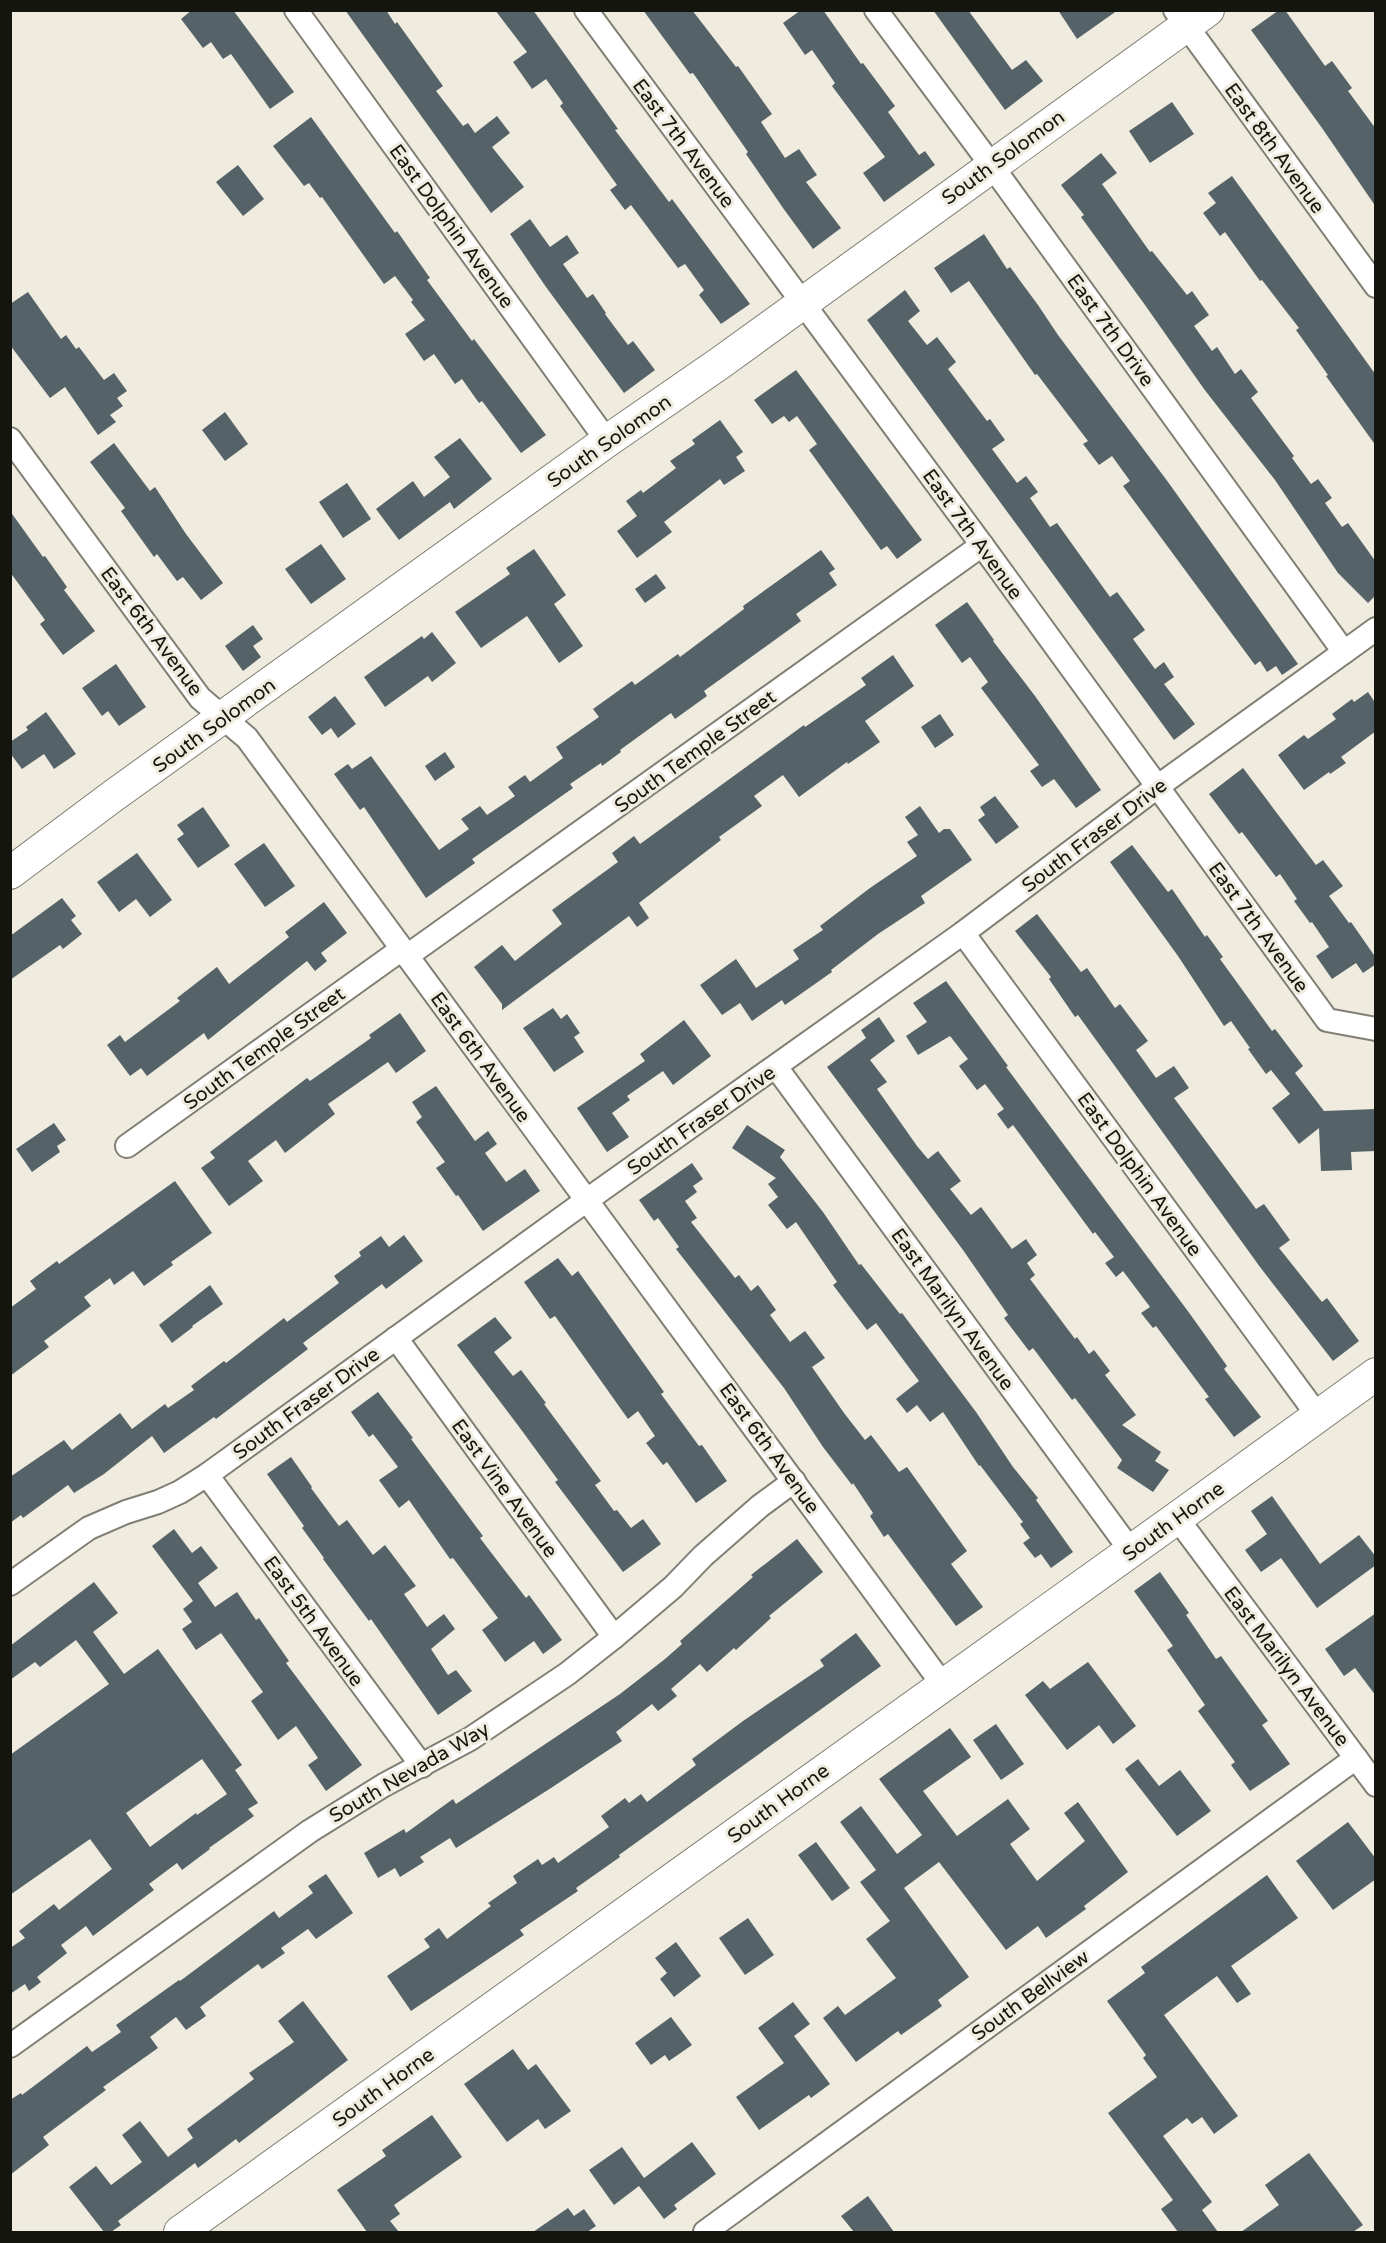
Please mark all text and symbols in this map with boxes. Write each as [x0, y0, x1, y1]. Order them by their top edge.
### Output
street label: East 7th Avenue [627, 74, 740, 213]
street label: East 8th Avenue [1219, 79, 1330, 218]
street label: South Solomon [937, 105, 1070, 210]
street label: East Dolphin Avenue [384, 140, 519, 313]
street label: East 7th Drive [1061, 270, 1159, 391]
street label: South Solomon [543, 390, 676, 494]
street label: East 7th Avenue [917, 465, 1028, 604]
street label: East 6th Avenue [95, 562, 208, 701]
street label: South Solomon [148, 673, 281, 778]
street label: South Temple Street [610, 685, 781, 818]
street label: South Fraser Drive [1017, 773, 1172, 898]
street label: East 7th Avenue [1203, 858, 1314, 997]
street label: South Temple Street [179, 982, 350, 1115]
street label: East 6th Avenue [425, 988, 536, 1127]
street label: South Fraser Drive [623, 1061, 780, 1181]
street label: East Dolphin Avenue [1072, 1088, 1207, 1261]
street label: East Marilyn Avenue [885, 1224, 1019, 1395]
street label: South Fraser Drive [229, 1343, 385, 1465]
street label: East 6th Avenue [714, 1379, 825, 1518]
street label: East Vine Avenue [446, 1415, 562, 1562]
street label: South Horne [1118, 1477, 1229, 1567]
street label: East 5th Avenue [258, 1552, 369, 1691]
street label: East Marilyn Avenue [1218, 1582, 1354, 1751]
street label: South Nevada Way [325, 1717, 494, 1828]
street label: South Horne [723, 1759, 834, 1849]
street label: South Bellview [967, 1945, 1094, 2046]
street label: South Horne [328, 2043, 439, 2133]

